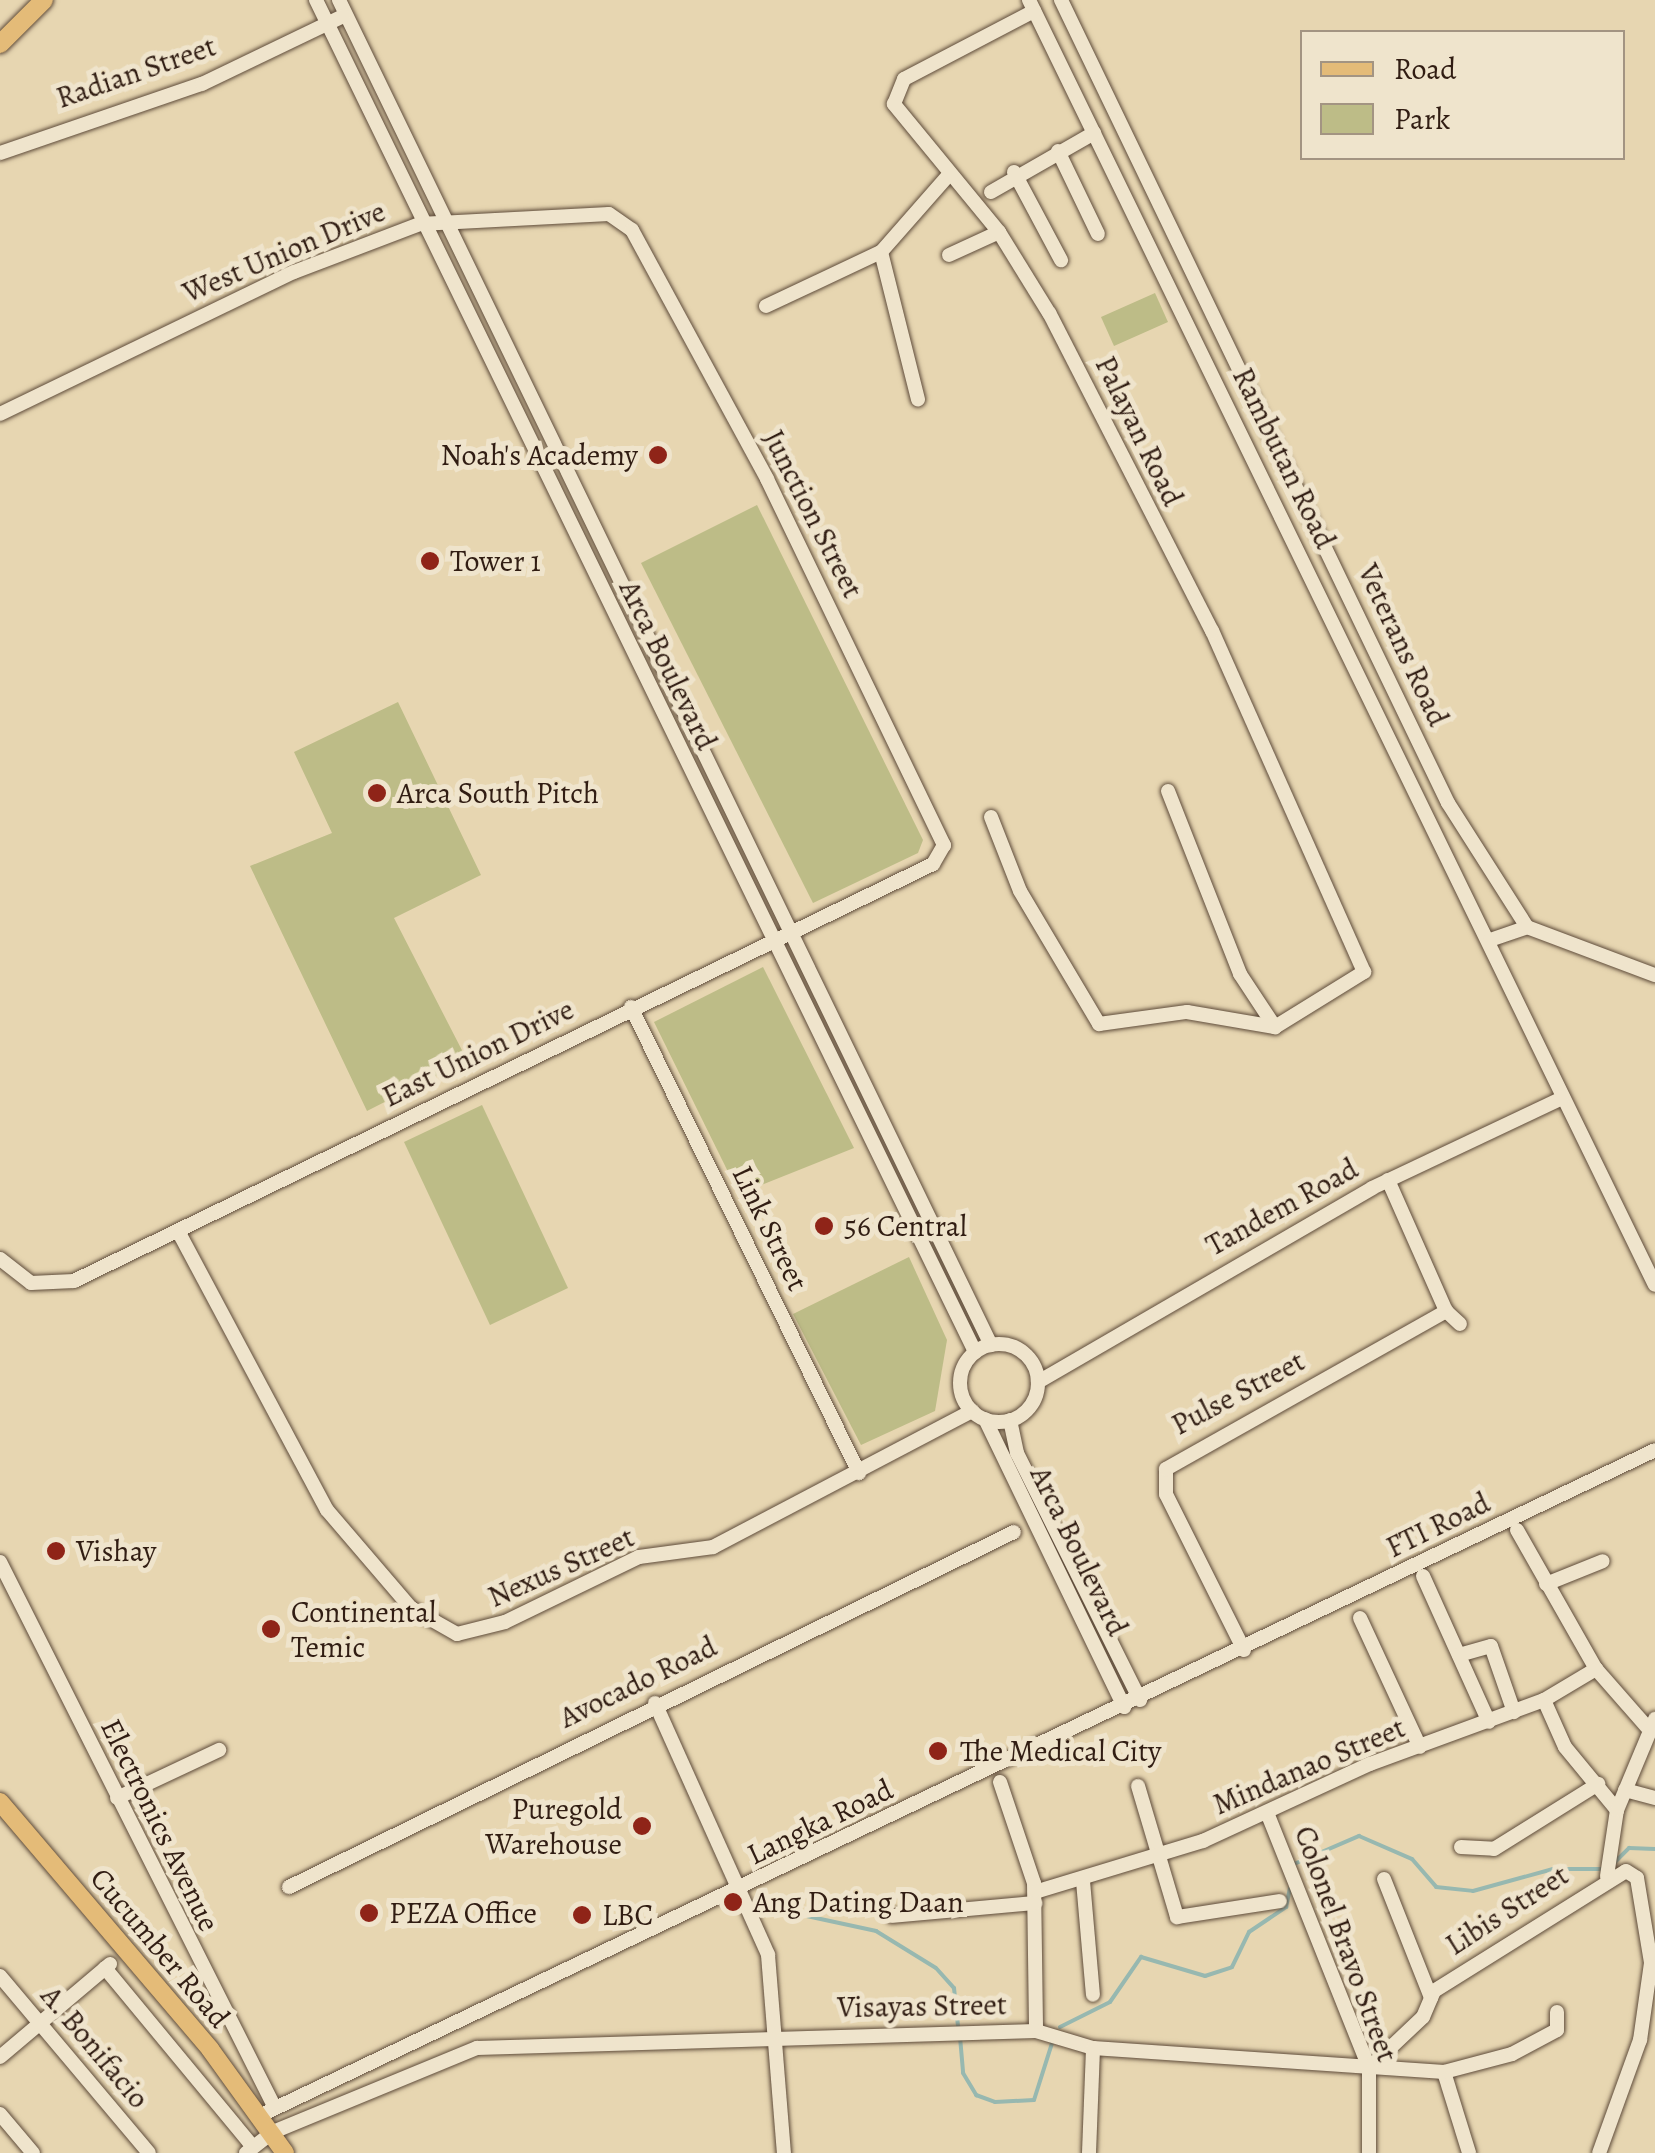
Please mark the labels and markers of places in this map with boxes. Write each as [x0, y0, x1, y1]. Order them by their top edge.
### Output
place label: Noah's Academy [440, 437, 638, 473]
marker: Noah's Academy [647, 444, 669, 466]
place label: Tower 1 [450, 543, 541, 579]
marker: Tower 1 [419, 550, 441, 572]
place label: Arca South Pitch [397, 775, 599, 811]
marker: Arca South Pitch [366, 782, 388, 804]
place label: 56 Central [844, 1208, 967, 1244]
marker: 56 Central [813, 1215, 835, 1237]
place label: Vishay [76, 1533, 156, 1569]
marker: Vishay [45, 1540, 67, 1562]
place label: Continental Temic [291, 1594, 436, 1664]
marker: Continental Temic [260, 1618, 282, 1640]
place label: The Medical City [960, 1733, 1161, 1769]
marker: The Medical City [925, 1738, 951, 1764]
place label: Puregold Warehouse [485, 1791, 622, 1862]
marker: Puregold Warehouse [631, 1815, 653, 1837]
place label: Ang Dating Daan [753, 1884, 964, 1920]
marker: Ang Dating Daan [722, 1891, 744, 1913]
place label: PEZA Office [389, 1895, 537, 1931]
place label: LBC [602, 1897, 653, 1933]
marker: PEZA Office [358, 1902, 380, 1924]
marker: LBC [571, 1904, 593, 1926]

